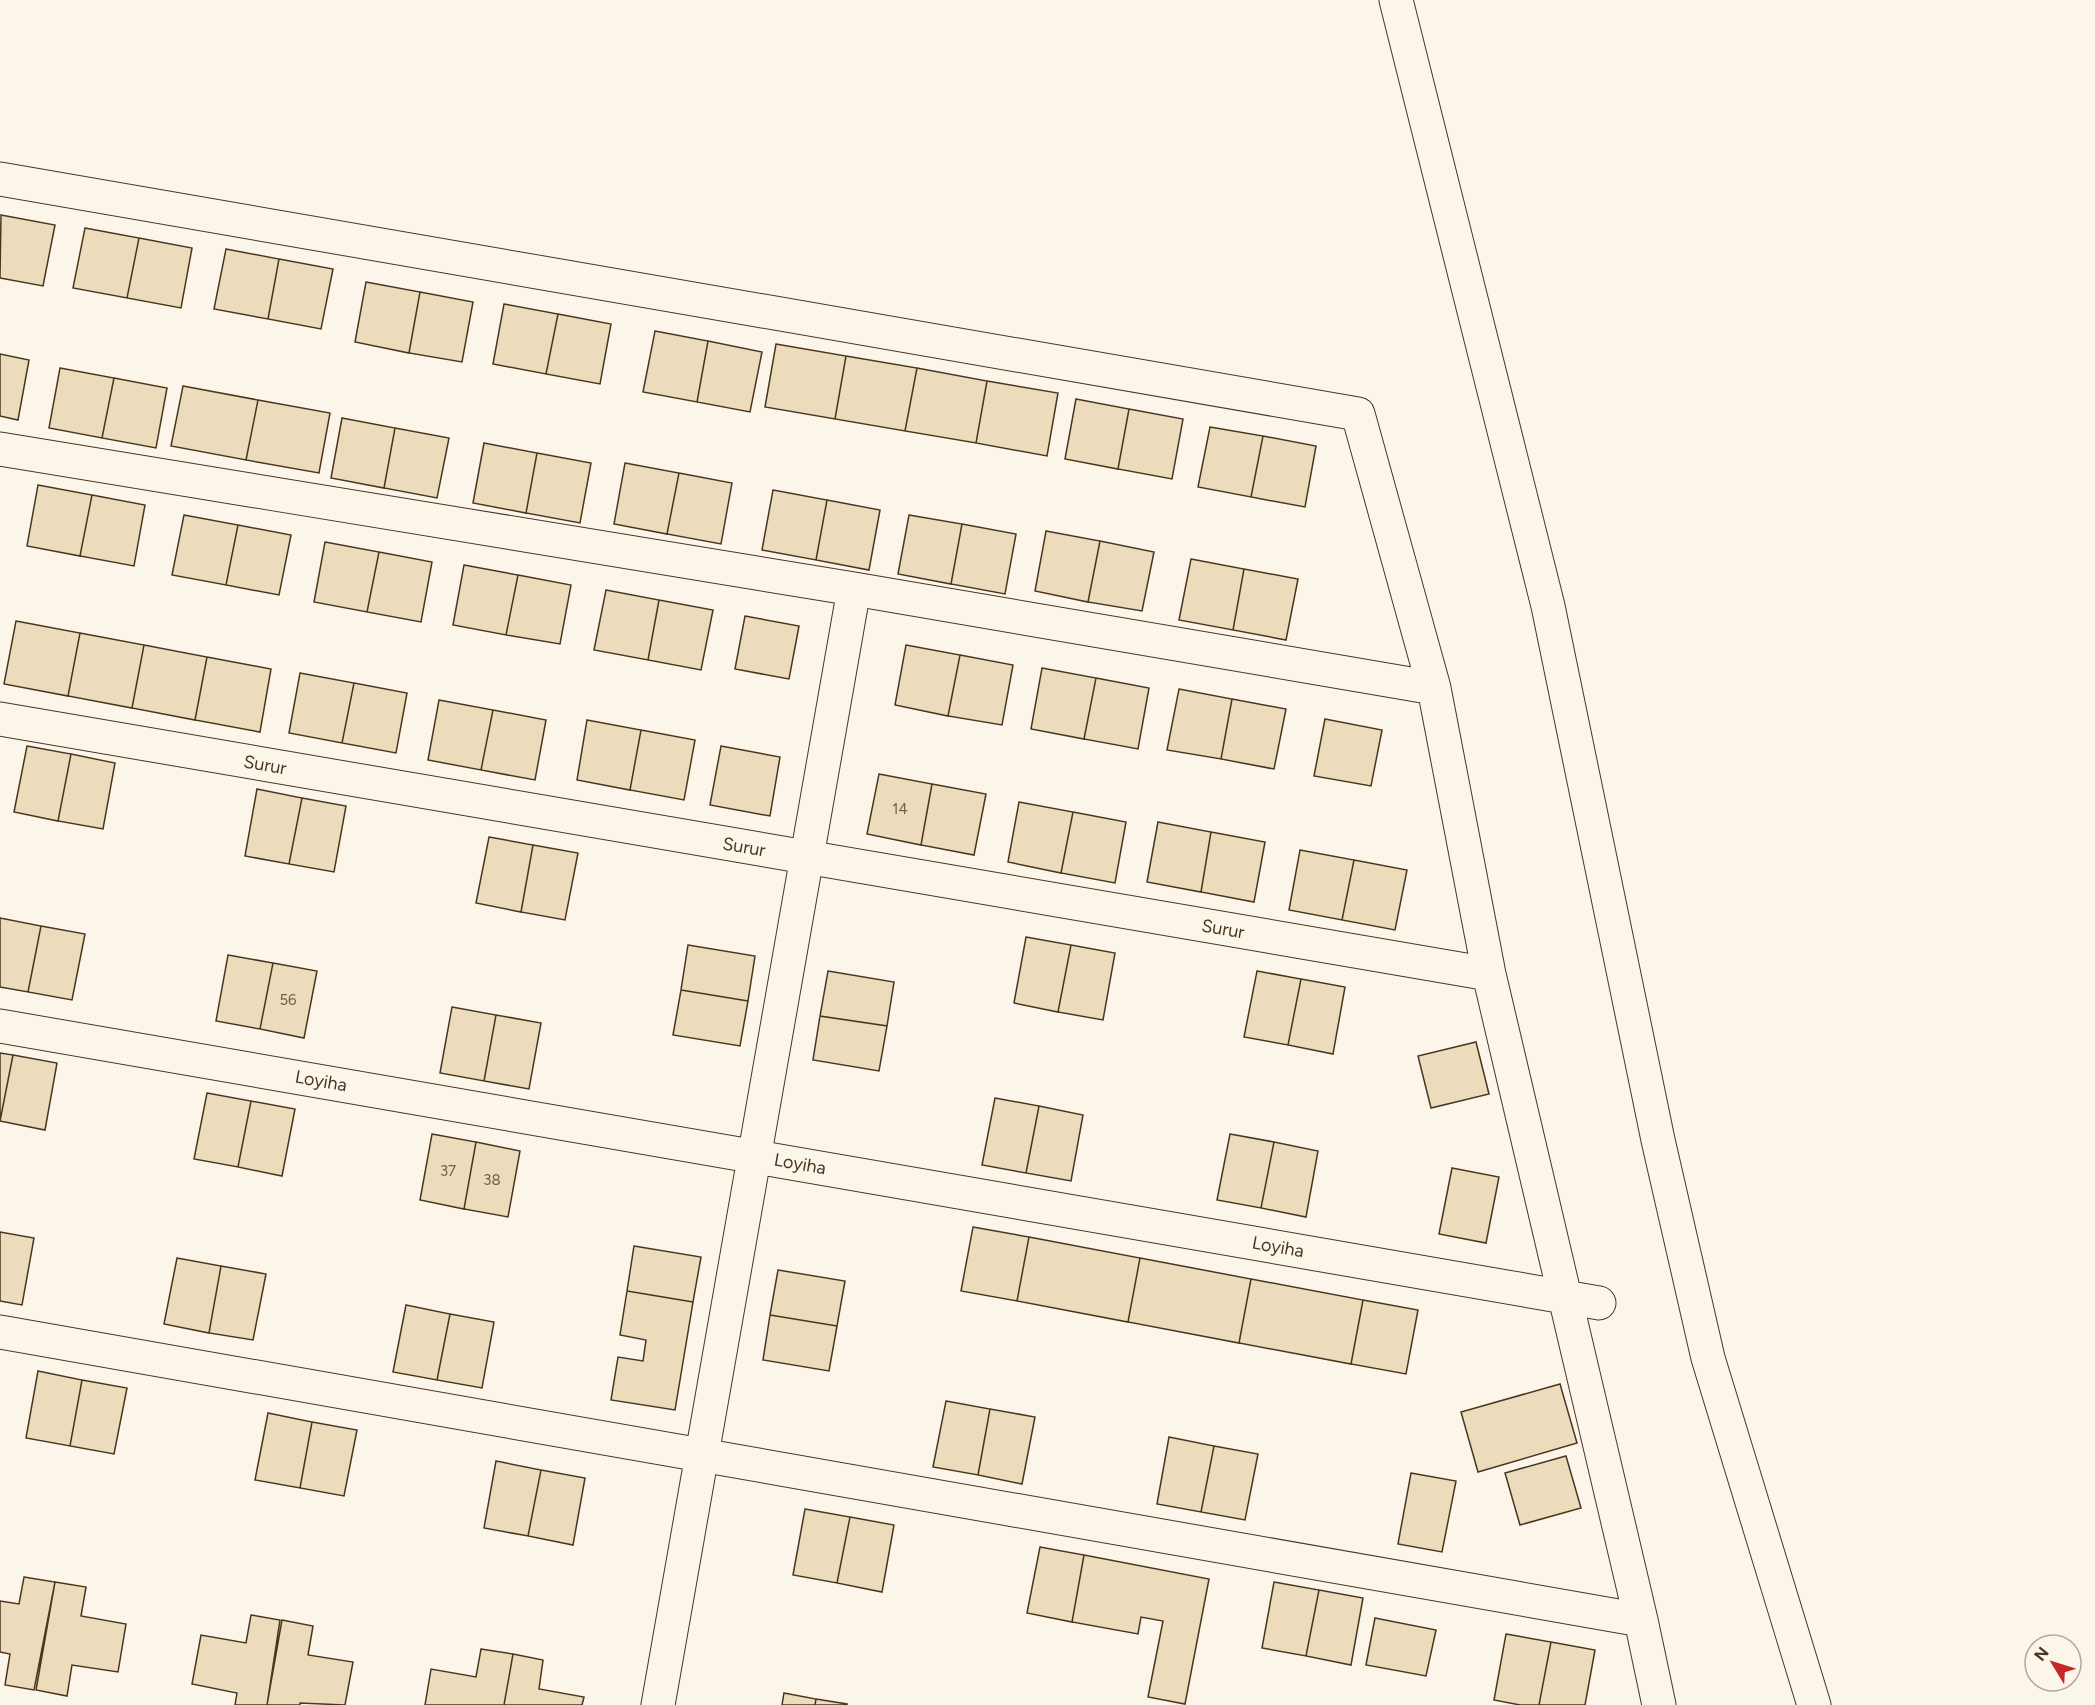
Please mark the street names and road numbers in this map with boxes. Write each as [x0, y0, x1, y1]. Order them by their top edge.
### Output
street label: Surur [242, 750, 288, 780]
street label: Surur [721, 832, 767, 862]
street label: Surur [1200, 914, 1246, 944]
street label: Loyiha [293, 1066, 349, 1096]
street label: Loyiha [772, 1149, 828, 1179]
street label: Loyiha [1250, 1232, 1306, 1262]

